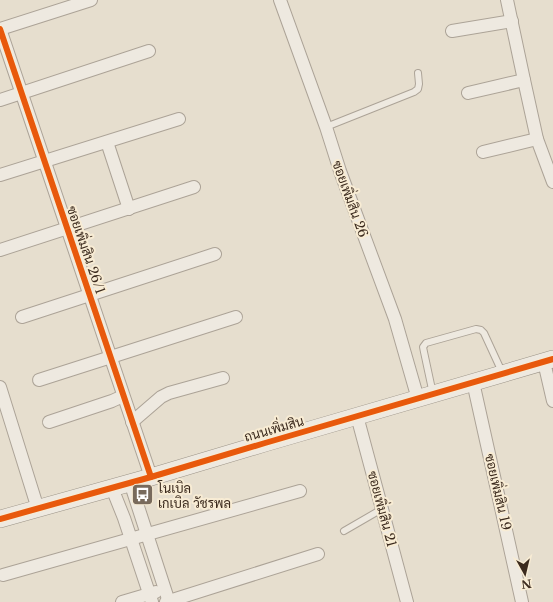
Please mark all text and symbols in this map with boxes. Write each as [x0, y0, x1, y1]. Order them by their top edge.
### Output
street label: ซอยเพิ่มสิน 26 [328, 157, 375, 240]
street label: ซอยเพิ่มสิน 26/1 [63, 203, 112, 296]
street label: ถนนเพิ่มสิน [241, 409, 306, 446]
street label: ซอยเพิ่มสิน 19 [481, 451, 518, 532]
street label: ซอยเพิ่มสิน 21 [364, 468, 404, 549]
place label: โนเบิล เกเบิล วัชรพล [157, 480, 231, 512]
bus stop icon: โนเบิล เกเบิล วัชรพล [130, 482, 156, 508]
north arrow [505, 554, 545, 594]
text: N [520, 576, 532, 592]

